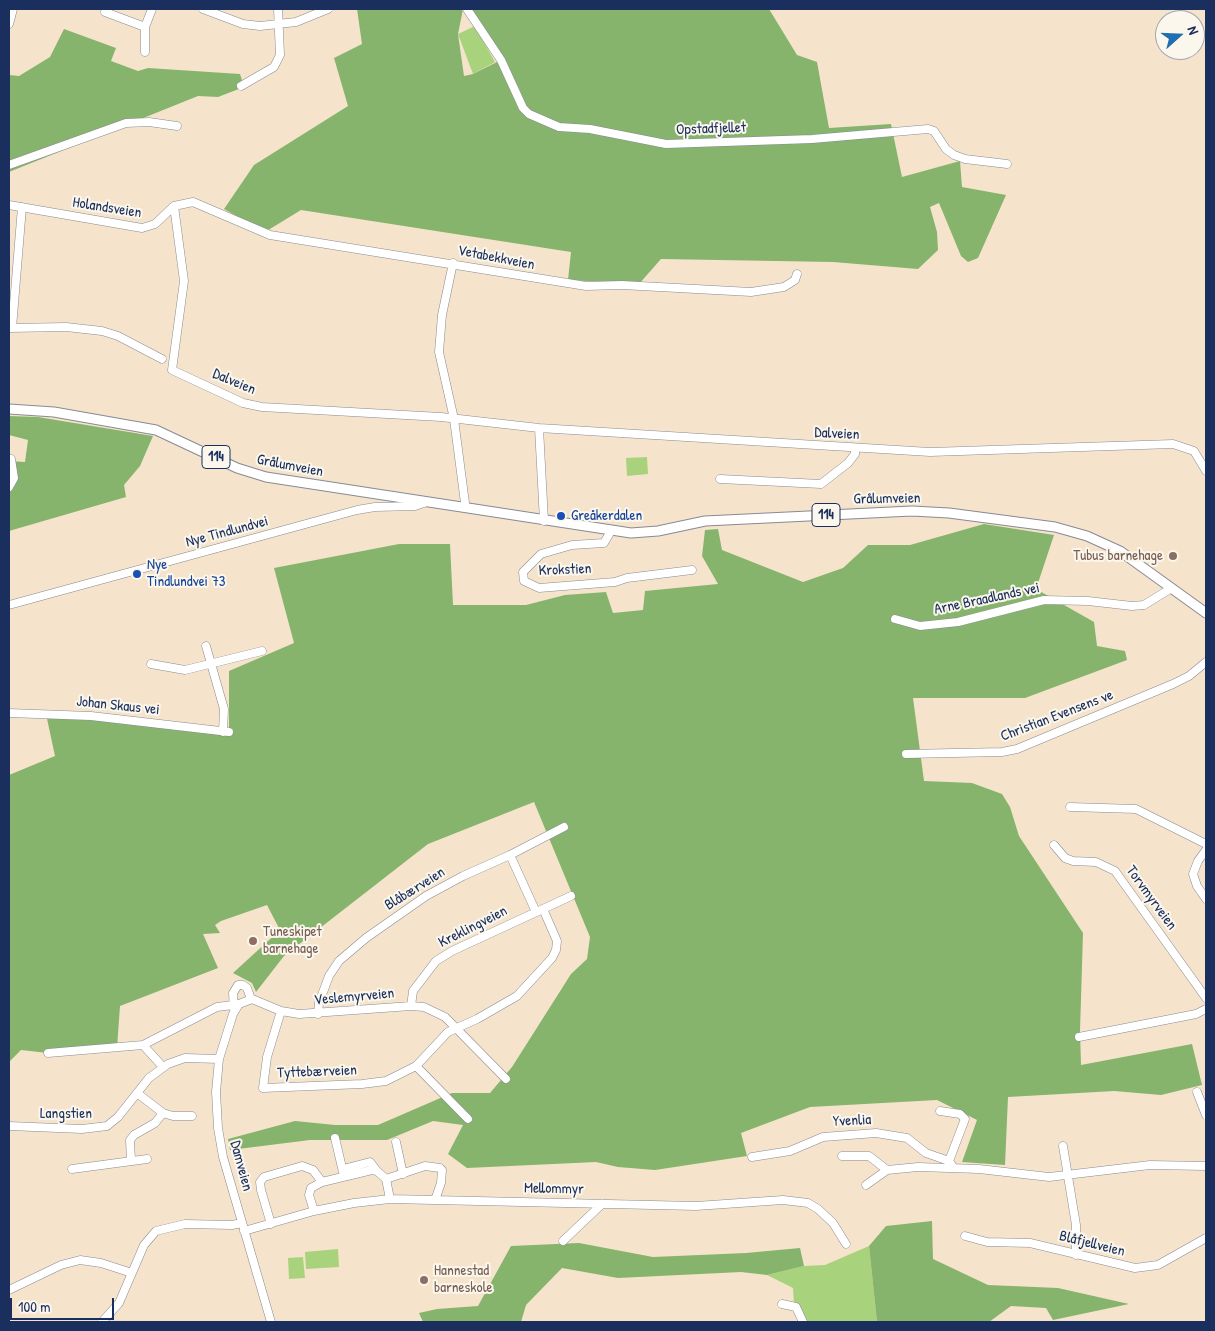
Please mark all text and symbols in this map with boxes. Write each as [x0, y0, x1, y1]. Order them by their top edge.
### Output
north arrow [1155, 10, 1205, 60]
text: N [1183, 23, 1204, 37]
street label: Opstadfjellet [676, 119, 746, 139]
street label: Holandsveien [71, 194, 143, 222]
street label: Vetabekkveien [456, 242, 536, 274]
street label: Dalveien [210, 365, 258, 399]
street label: Dalveien [814, 424, 860, 444]
road number: 114 [202, 446, 230, 468]
street label: Grålumveien [255, 451, 325, 481]
street label: Grålumveien [853, 489, 921, 509]
road number: 114 [812, 504, 840, 526]
place label: Greåkerdalen [571, 507, 642, 525]
marker: Greåkerdalen [555, 510, 567, 522]
street label: Nye Tindlundvei [184, 512, 270, 552]
place label: Tubus barnehage [1073, 547, 1163, 565]
marker: Tubus barnehage [1167, 550, 1179, 562]
place label: Nye Tindlundvei 73 [147, 556, 226, 591]
street label: Krokstien [538, 560, 592, 580]
marker: Nye Tindlundvei 73 [131, 568, 143, 580]
street label: Arne Braadlands vei [933, 579, 1041, 619]
street label: Christian Evensens ve [998, 686, 1116, 746]
street label: Johan Skaus vei [76, 693, 160, 719]
street label: Torvmyrveien [1122, 862, 1180, 934]
street label: Blåbærveien [382, 863, 448, 915]
street label: Kreklingveien [436, 902, 510, 952]
place label: Tuneskipet barnehage [263, 923, 322, 958]
marker: Tuneskipet barnehage [247, 935, 259, 947]
street label: Veslemyrveien [313, 985, 395, 1009]
street label: Tyttebærveien [277, 1062, 357, 1082]
street label: Langstien [40, 1105, 92, 1123]
street label: Yvenlia [832, 1111, 872, 1131]
street label: Damveien [226, 1139, 256, 1193]
street label: Mellommyr [524, 1179, 584, 1199]
street label: Blåfjellveien [1057, 1227, 1127, 1261]
place label: Hannestad barneskole [434, 1262, 493, 1297]
marker: Hannestad barneskole [418, 1274, 430, 1286]
scale bar [12, 1288, 116, 1320]
text: 100 m [18, 1296, 51, 1317]

